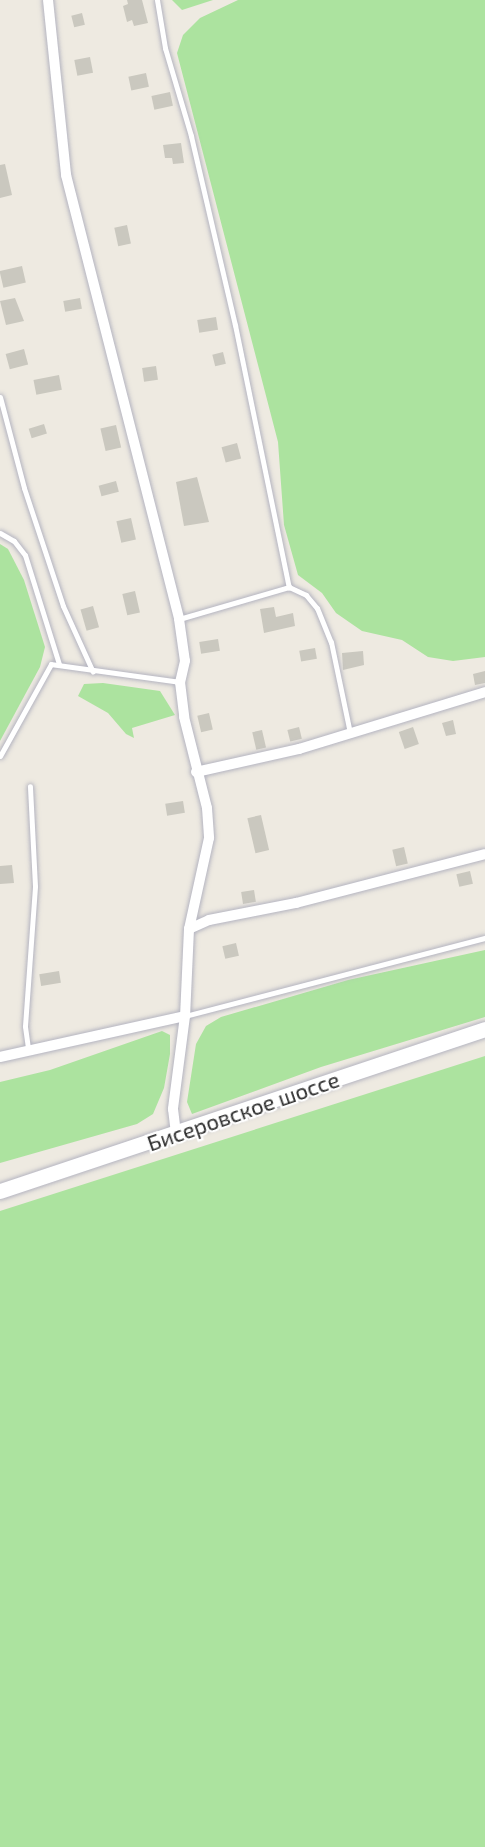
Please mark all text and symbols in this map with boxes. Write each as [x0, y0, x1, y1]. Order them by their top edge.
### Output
street label: Бисеровское шоссе [143, 1066, 343, 1156]

